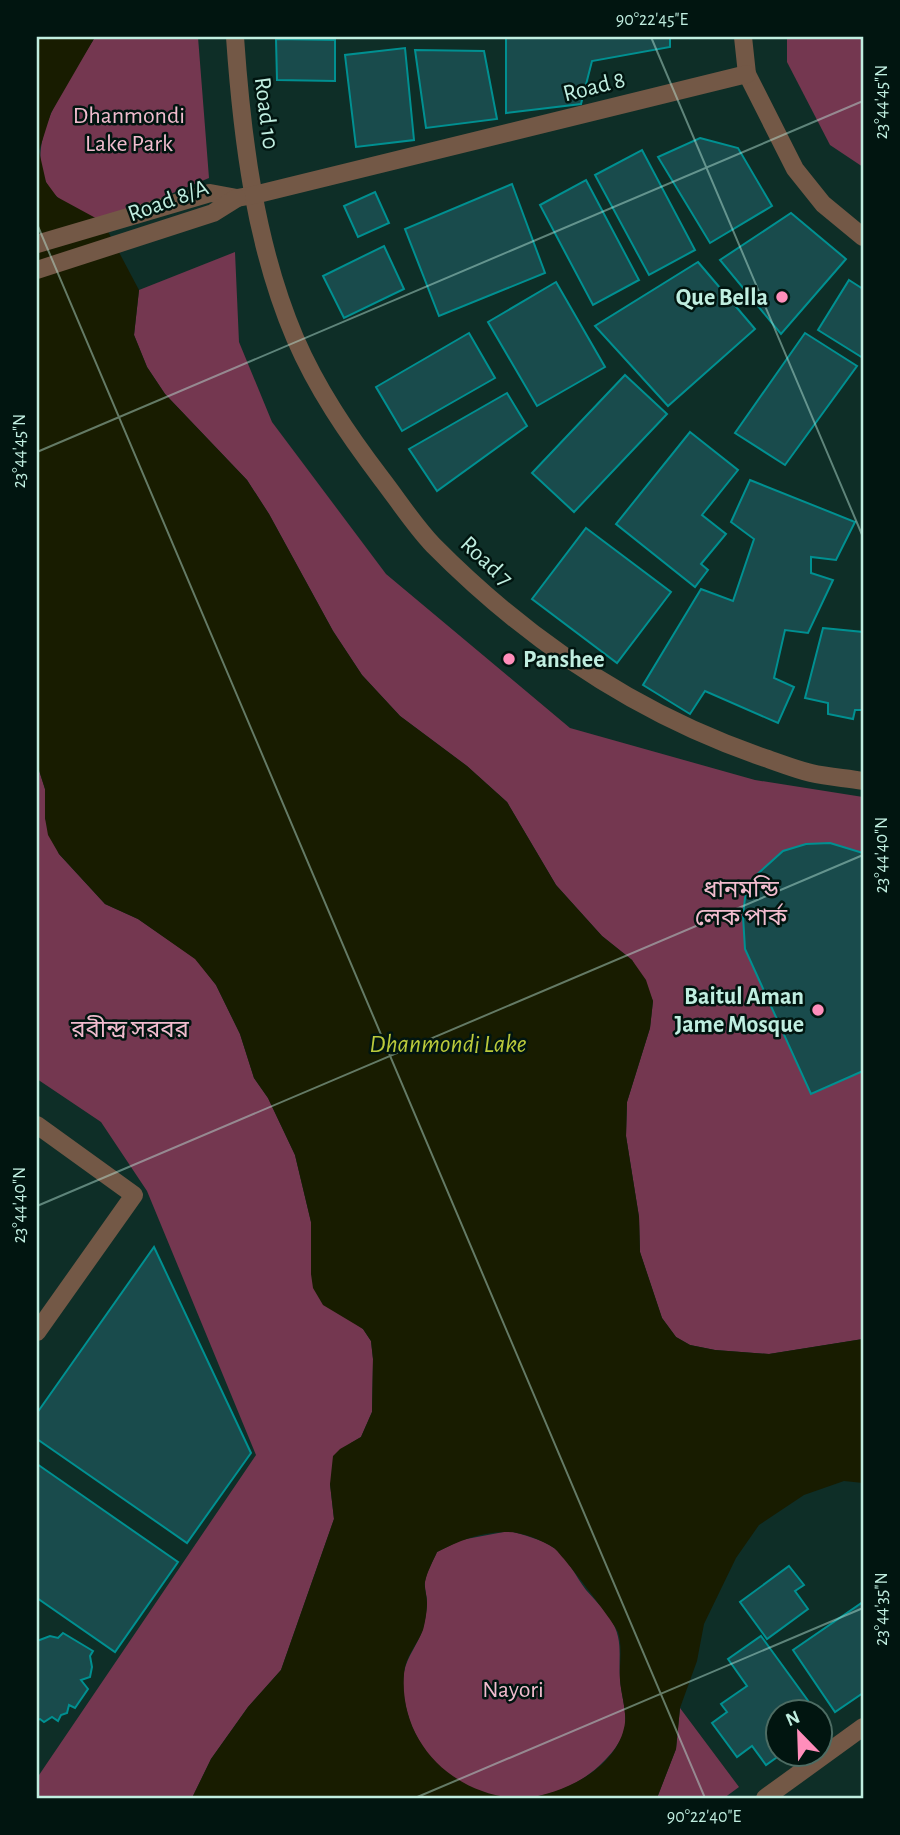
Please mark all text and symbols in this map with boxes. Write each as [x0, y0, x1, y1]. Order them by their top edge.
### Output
text: 90°22'45"E [616, 11, 689, 29]
text: 23°44'45"N [873, 65, 891, 139]
street label: Road 8 [561, 68, 628, 106]
street label: Road 10 [250, 76, 282, 151]
park label: Dhanmondi Lake Park [73, 104, 185, 156]
street label: Road 8/A [125, 175, 212, 227]
place label: Que Bella [676, 286, 768, 310]
marker: Que Bella [774, 289, 790, 305]
text: 23°44'45"N [11, 414, 29, 488]
street label: Road 7 [456, 532, 517, 592]
place label: Panshee [523, 648, 604, 672]
marker: Panshee [501, 651, 517, 667]
text: 23°44'40"N [873, 817, 891, 893]
park label: ধানমন্ডি লেক পার্ক [695, 875, 788, 930]
place label: Baitul Aman Jame Mosque [674, 985, 804, 1037]
marker: Baitul Aman Jame Mosque [810, 1002, 826, 1018]
park label: রবীন্দ্র সরবর [70, 1015, 190, 1042]
water label: Dhanmondi Lake [369, 1031, 527, 1057]
text: 23°44'40"N [11, 1167, 29, 1243]
text: 23°44'35"N [873, 1572, 891, 1646]
park label: Nayori [482, 1678, 544, 1702]
north arrow [764, 1699, 834, 1769]
text: N [783, 1707, 803, 1730]
text: 90°22'40"E [667, 1808, 742, 1826]

